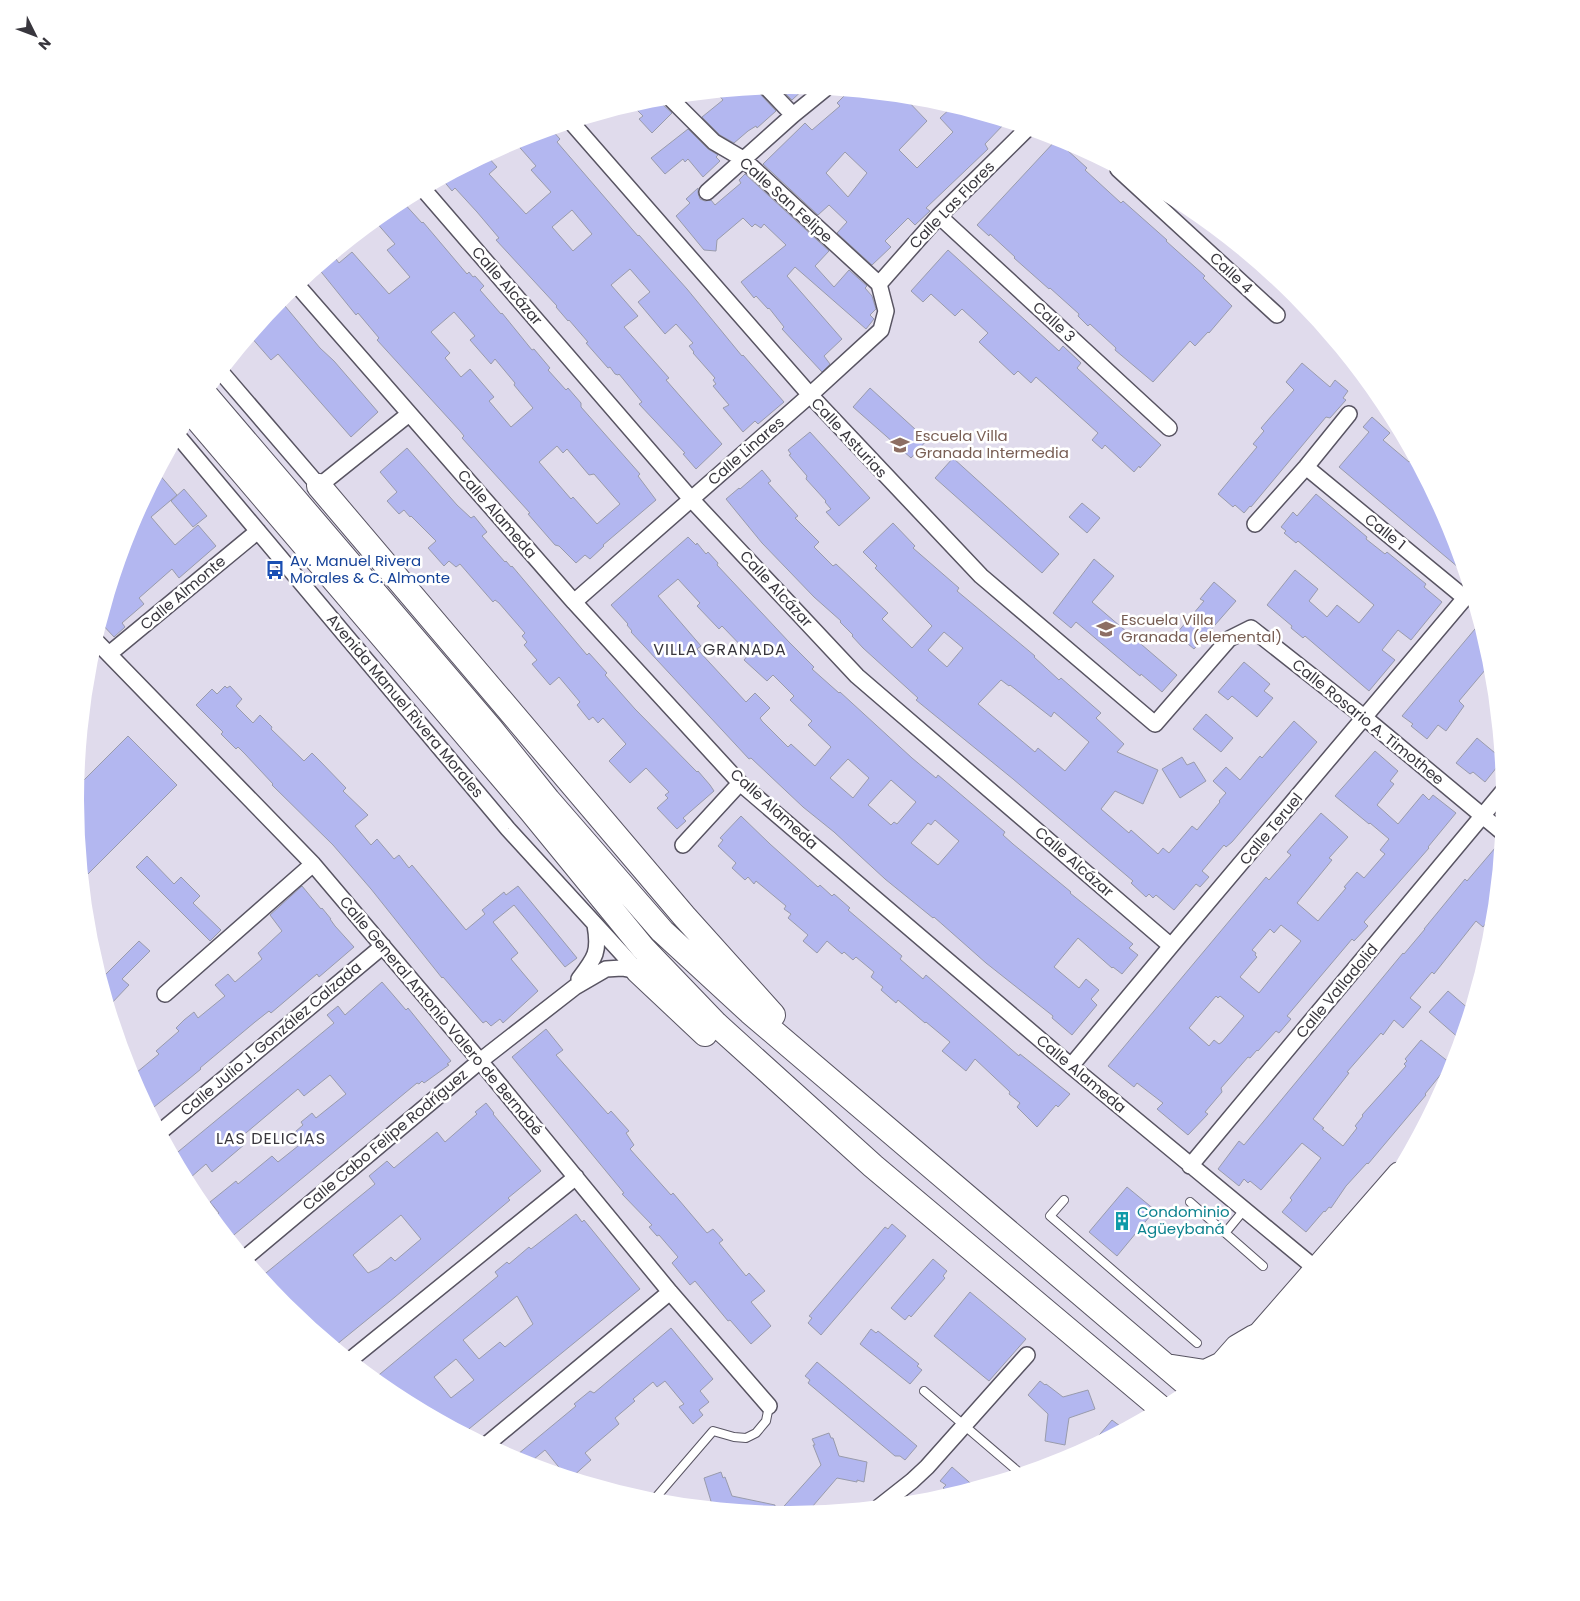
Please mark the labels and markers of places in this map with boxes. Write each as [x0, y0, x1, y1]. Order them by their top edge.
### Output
place label: Escuela Villa Granada Intermedia [915, 425, 1069, 463]
school or university icon: Escuela Villa Granada Intermedia [889, 434, 911, 456]
place label: Av. Manuel Rivera Morales & C. Almonte [290, 550, 450, 588]
bus stop icon: Av. Manuel Rivera Morales & C. Almonte [264, 559, 286, 581]
place label: Escuela Villa Granada (elemental) [1121, 609, 1282, 647]
school or university icon: Escuela Villa Granada (elemental) [1095, 618, 1117, 640]
place label: Condominio Agüeybaná [1137, 1201, 1230, 1239]
building icon: Condominio Agüeybaná [1111, 1210, 1133, 1232]

